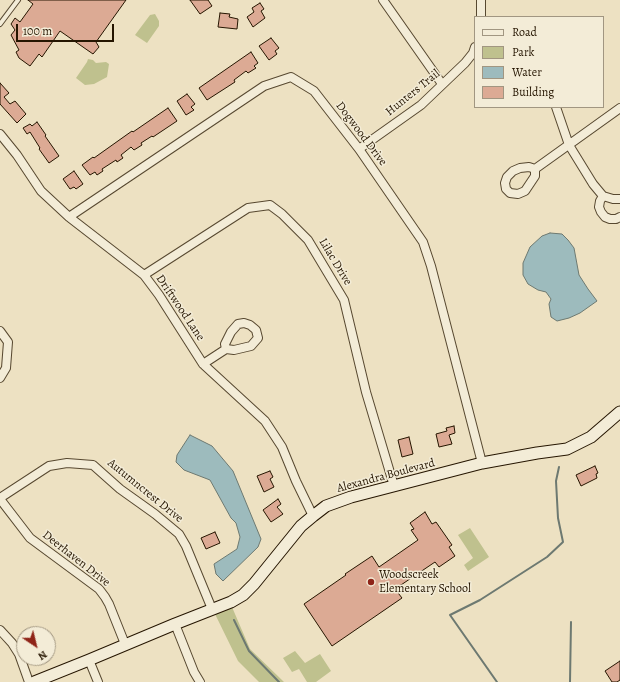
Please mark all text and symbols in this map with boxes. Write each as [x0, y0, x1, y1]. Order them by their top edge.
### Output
scale bar [18, 16, 116, 42]
legend [474, 16, 604, 108]
text: 100 m [23, 23, 52, 39]
text: Road [512, 24, 537, 40]
text: Park [512, 44, 535, 60]
text: Water [512, 64, 542, 80]
street label: Hunters Trail [383, 67, 443, 119]
text: Building [512, 84, 554, 100]
street label: Dogwood Drive [332, 99, 390, 169]
street label: Lilac Drive [315, 236, 355, 288]
street label: Driftwood Lane [153, 272, 207, 344]
street label: Autumncrest Drive [104, 456, 186, 526]
street label: Alexandra Boulevard [335, 456, 437, 496]
street label: Deerhaven Drive [39, 528, 113, 590]
place label: Woodscreek Elementary School [379, 568, 471, 596]
marker: Woodscreek Elementary School [366, 577, 376, 587]
north arrow [16, 626, 56, 666]
text: N [35, 647, 50, 664]

